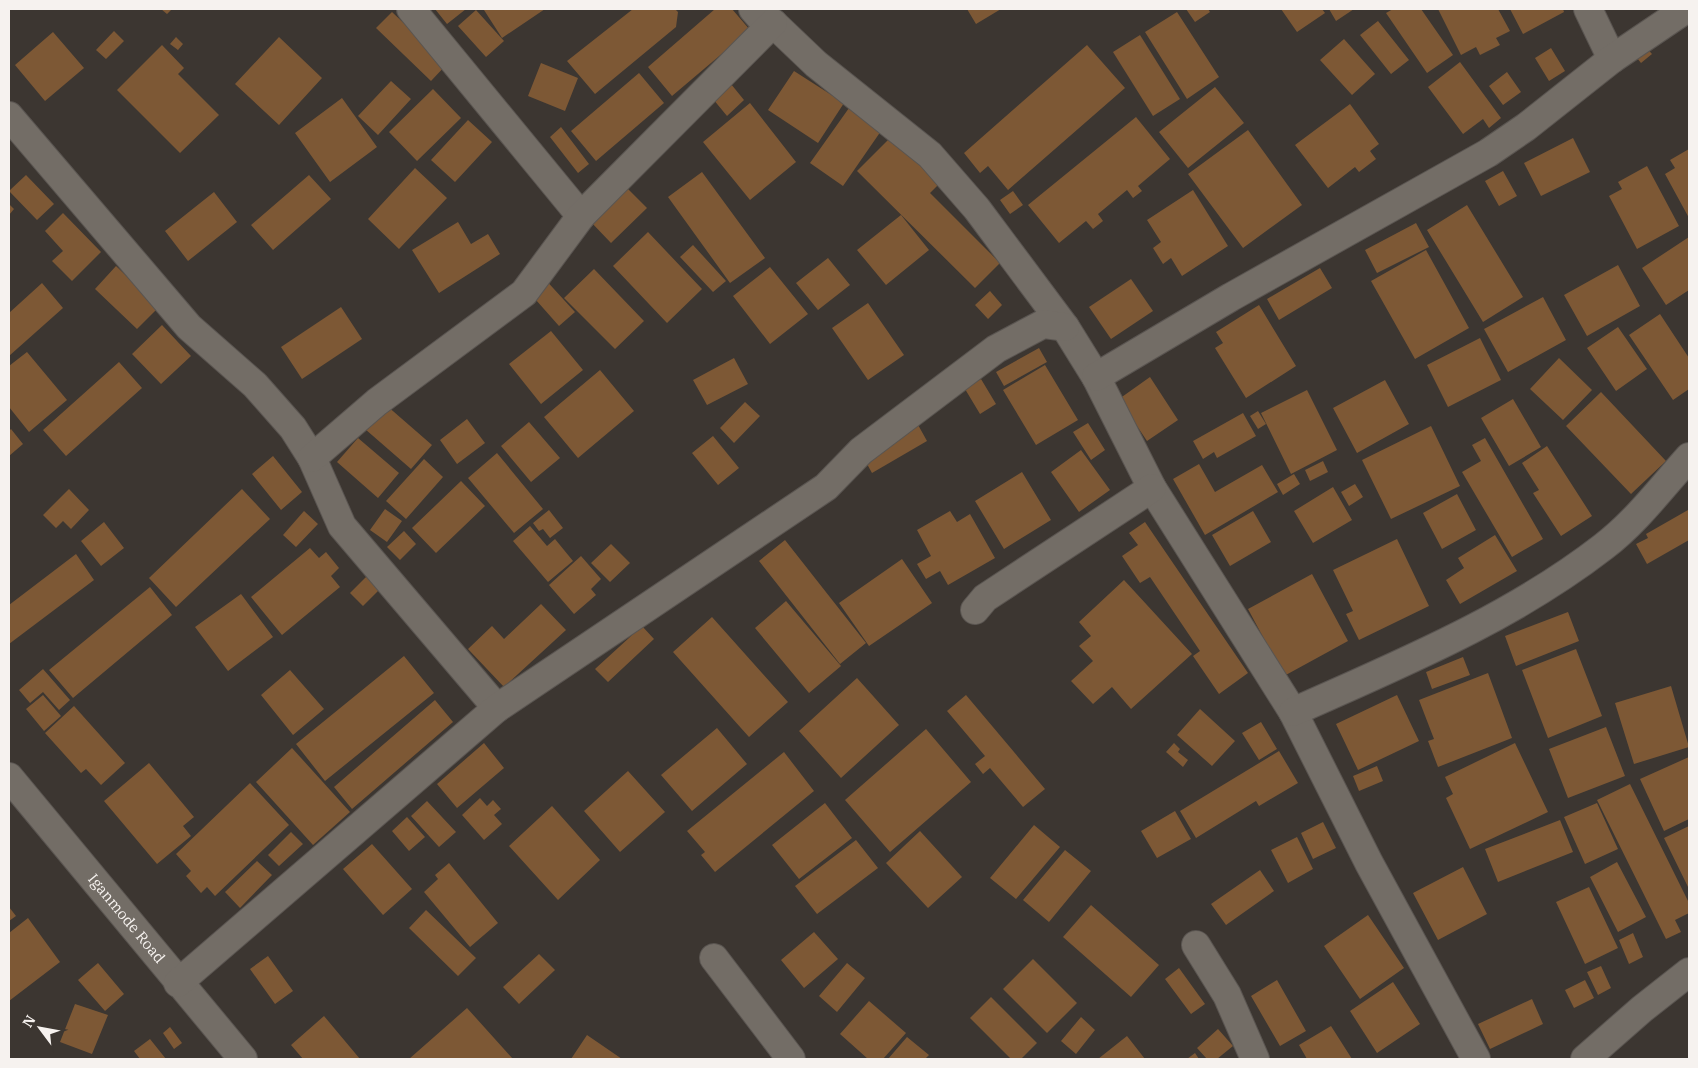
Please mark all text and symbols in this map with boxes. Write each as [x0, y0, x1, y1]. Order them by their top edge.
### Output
street label: Iganmode Road [84, 870, 169, 967]
north arrow [15, 1003, 65, 1053]
text: N [18, 1012, 40, 1031]

